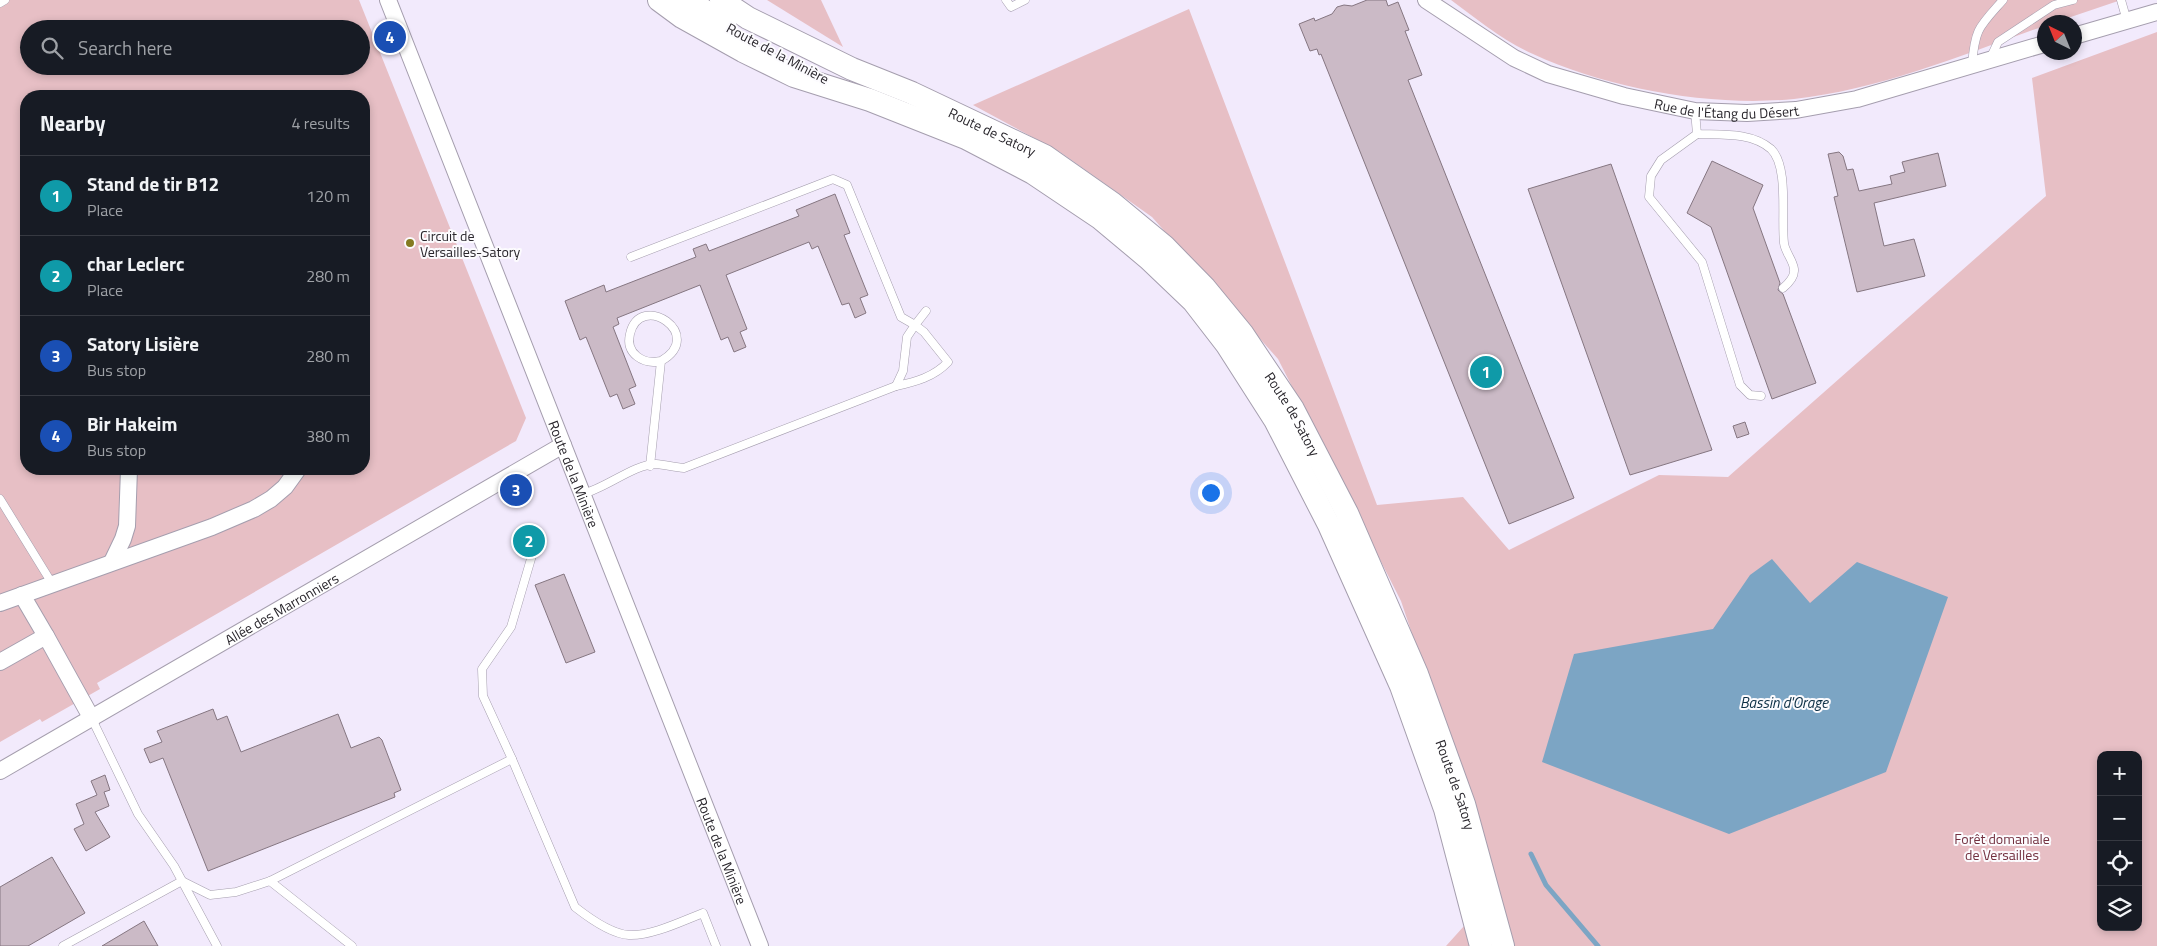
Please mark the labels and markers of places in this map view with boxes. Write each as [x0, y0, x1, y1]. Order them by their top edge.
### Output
pin: 4 [374, 18, 406, 56]
place label: Circuit de Versailles-Satory [420, 225, 521, 262]
marker: Circuit de Versailles-Satory [404, 237, 416, 249]
pin: 1 [1470, 353, 1502, 391]
pin: 3 [500, 471, 532, 509]
pin: 2 [513, 522, 545, 560]

